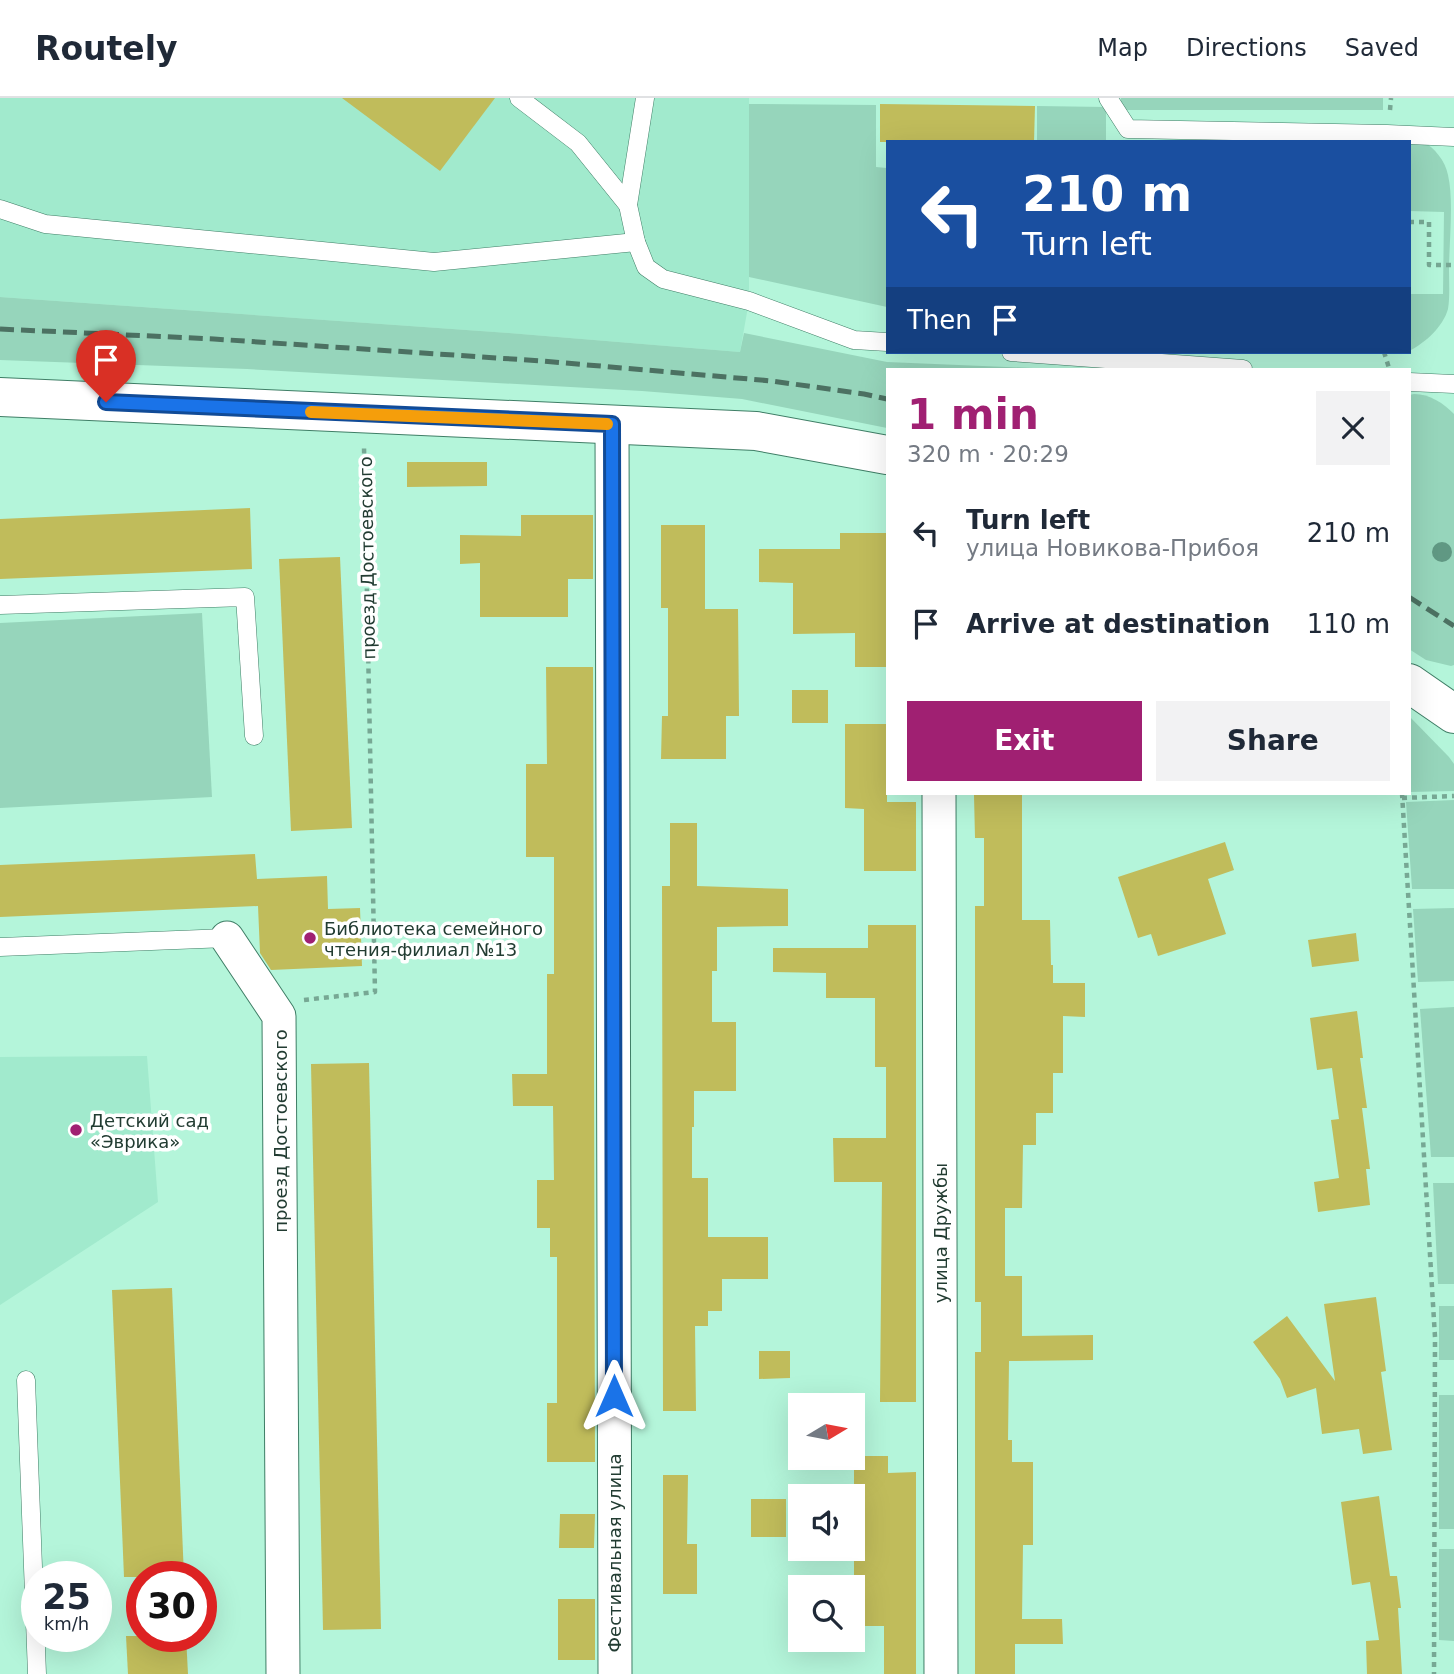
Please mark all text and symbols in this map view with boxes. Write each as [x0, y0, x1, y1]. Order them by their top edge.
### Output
text: Routely [35, 29, 178, 68]
text: Map [1097, 34, 1148, 62]
text: Directions [1186, 34, 1307, 62]
text: Saved [1345, 34, 1419, 62]
text: 210 m [1022, 166, 1192, 223]
icon: left [907, 168, 998, 259]
text: Turn left [1022, 225, 1152, 263]
icon: arrive [986, 301, 1024, 339]
text: Then [907, 305, 972, 335]
pin [76, 330, 136, 402]
icon: arrive [87, 341, 125, 379]
text: 1 min [907, 390, 1039, 439]
button: close [1316, 391, 1390, 465]
text: 320 m · 20:29 [907, 441, 1069, 467]
street label: проезд Достоевского [355, 456, 379, 660]
text: Turn left [966, 505, 1090, 535]
icon: left [907, 514, 945, 552]
text: 210 m [1307, 518, 1390, 548]
text: улица Новикова-Прибоя [966, 535, 1259, 561]
icon: arrive [907, 605, 945, 643]
text: Arrive at destination [966, 609, 1270, 639]
text: 110 m [1307, 609, 1390, 639]
button: Exit [907, 701, 1142, 781]
button: Share [1156, 701, 1390, 781]
place label: Библиотека семейного чтения-филиал №13 [324, 918, 543, 960]
marker: Библиотека семейного чтения-филиал №13 [302, 930, 318, 946]
street label: проезд Достоевского [270, 1029, 291, 1233]
place label: Детский сад «Эврика» [90, 1110, 209, 1152]
marker: Детский сад «Эврика» [68, 1122, 84, 1138]
street label: улица Дружбы [930, 1163, 951, 1303]
position arrow [577, 1359, 651, 1433]
north arrow [788, 1393, 864, 1470]
map controls [788, 1393, 865, 1652]
street label: Фестивальная улица [604, 1454, 625, 1652]
button: sound [788, 1484, 865, 1561]
speed limit sign: 30 [126, 1561, 217, 1652]
button: search [788, 1575, 865, 1652]
text: 25 [42, 1577, 91, 1617]
text: km/h [44, 1613, 89, 1634]

